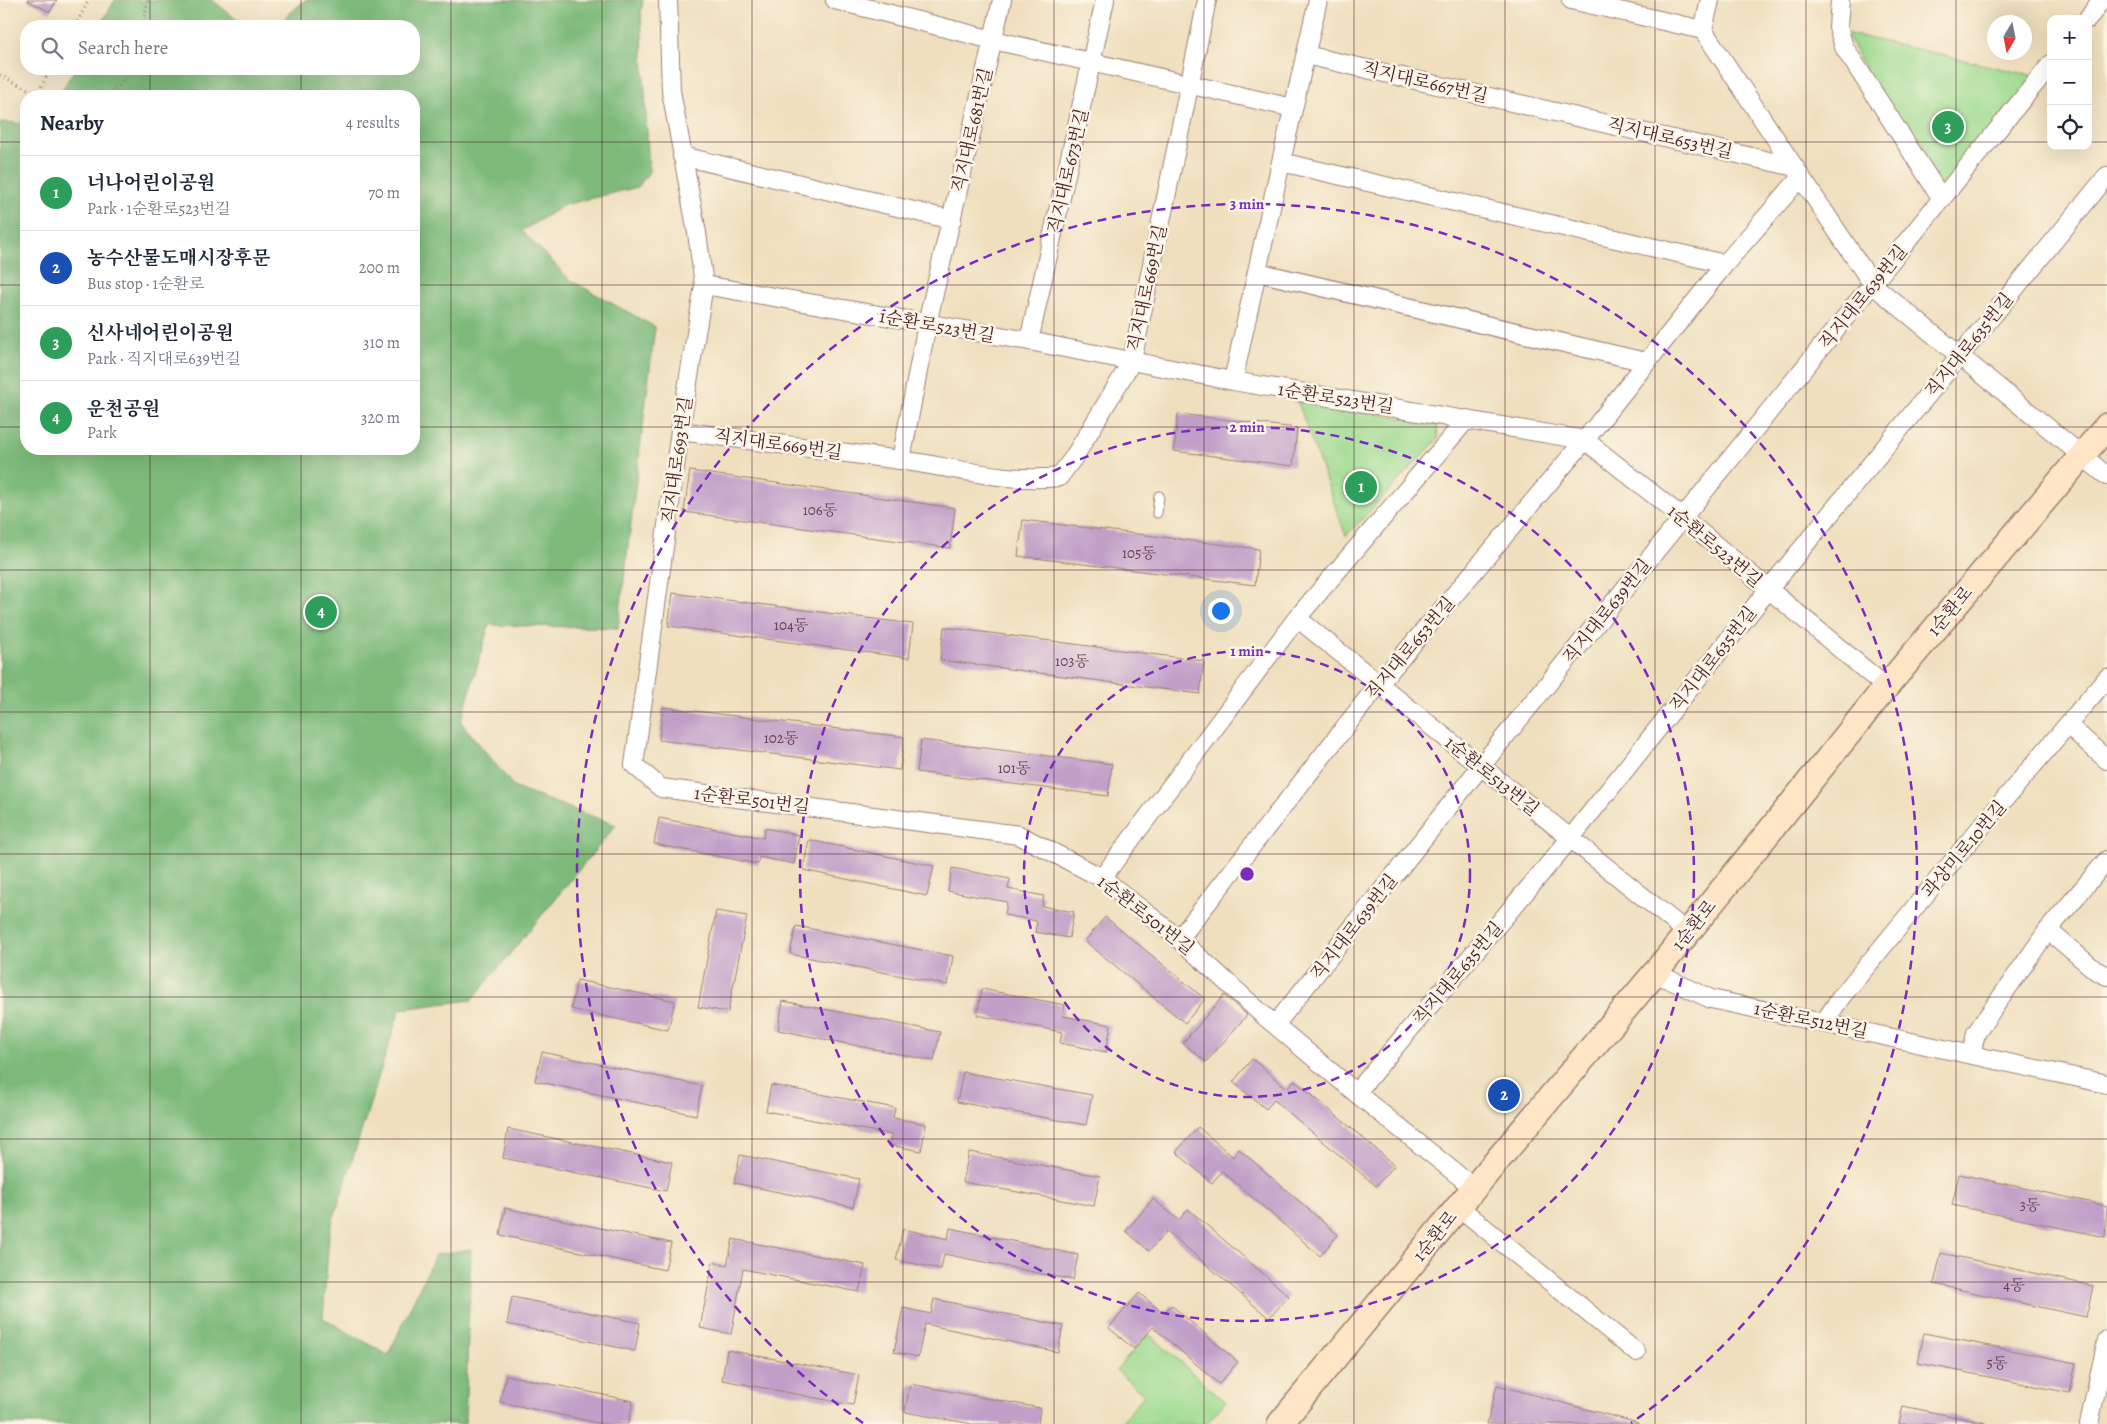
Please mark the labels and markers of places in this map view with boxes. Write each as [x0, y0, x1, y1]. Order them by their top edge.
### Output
pin: 3 [1932, 108, 1964, 146]
pin: 1 [1345, 468, 1377, 506]
pin: 4 [305, 593, 337, 631]
centre of rings [1238, 865, 1256, 883]
pin: 2 [1488, 1076, 1520, 1114]

